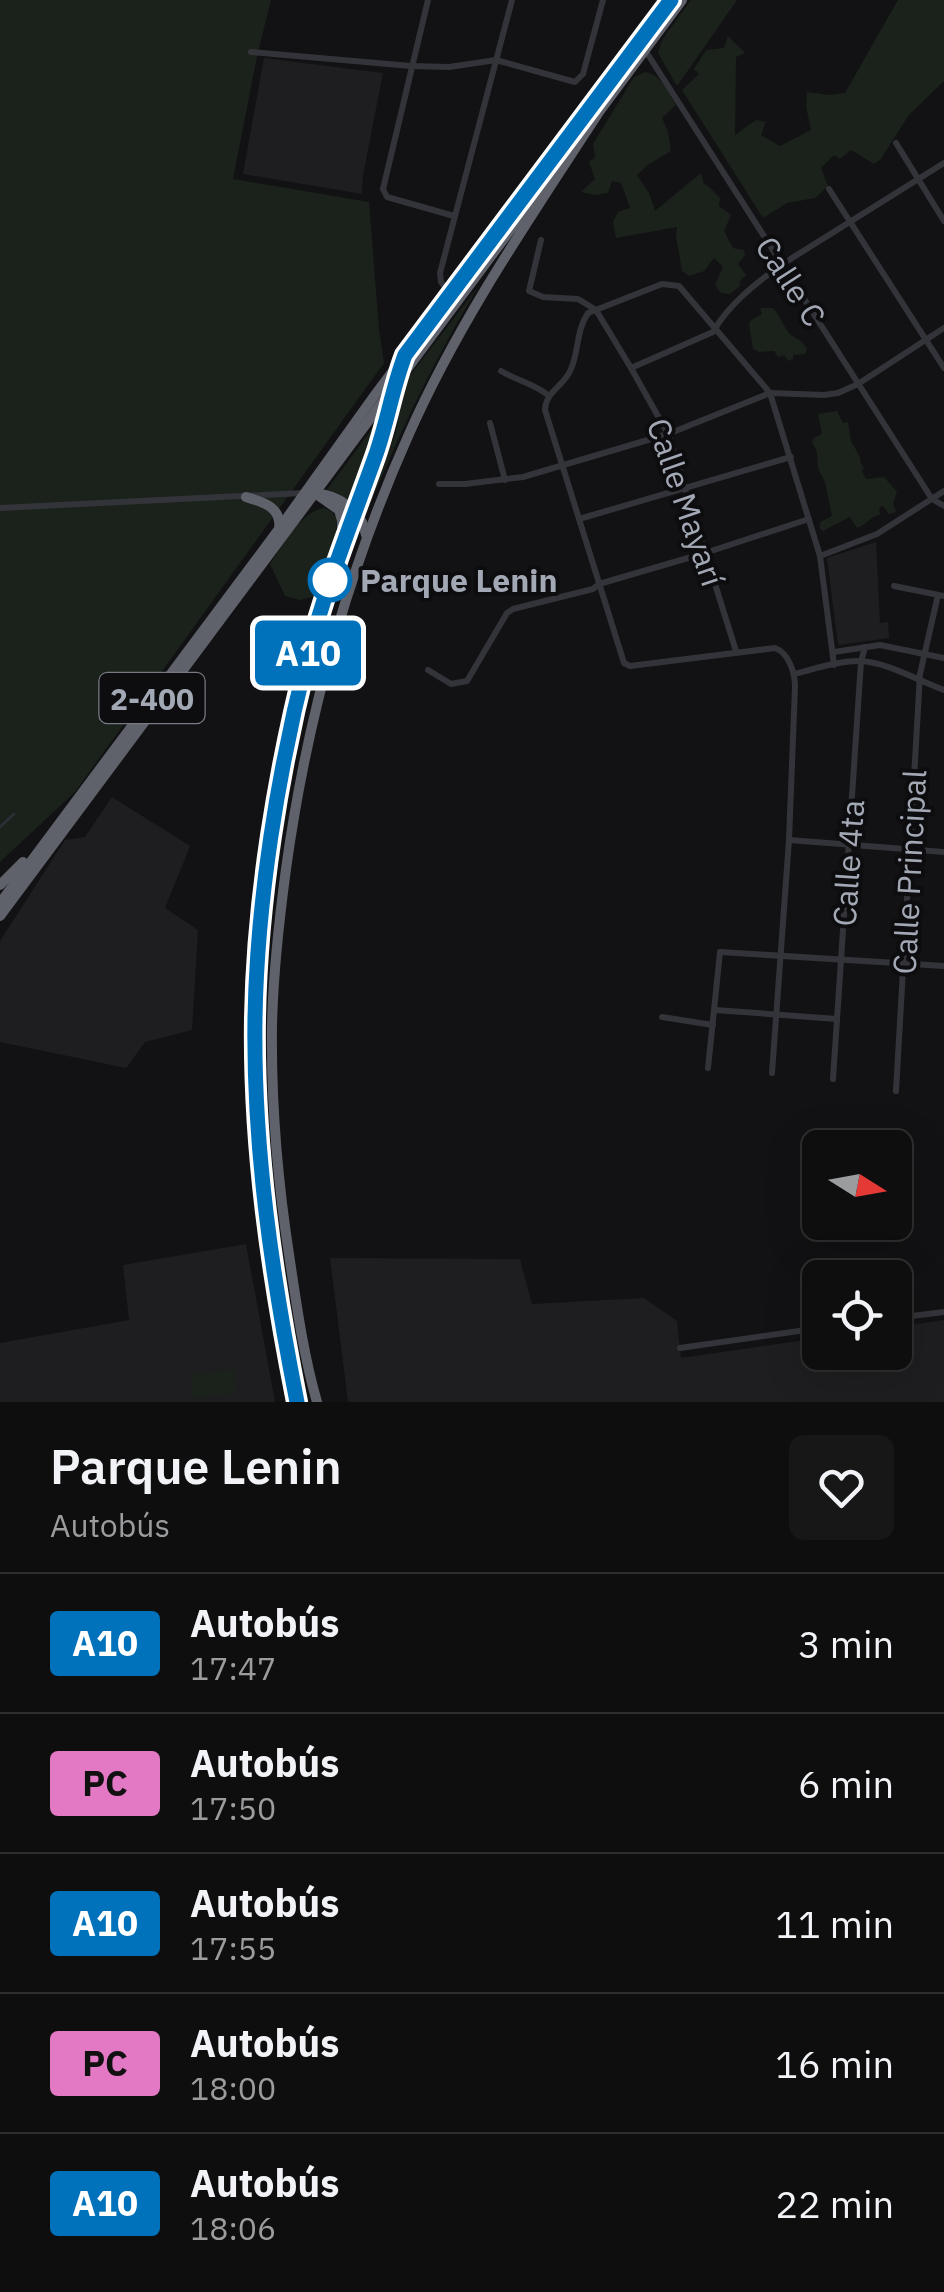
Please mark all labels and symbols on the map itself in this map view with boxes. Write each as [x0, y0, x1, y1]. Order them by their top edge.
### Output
street label: Calle C [746, 228, 836, 334]
street label: Calle Mayarí [638, 413, 734, 591]
marker: Parque Lenin [309, 559, 351, 601]
place label: Parque Lenin [360, 559, 558, 601]
line badge: A10 [250, 620, 366, 686]
road number: 2-400 [100, 673, 204, 723]
street label: Calle Principal [883, 769, 935, 975]
street label: Calle 4ta [823, 798, 873, 928]
north arrow [802, 1130, 912, 1240]

